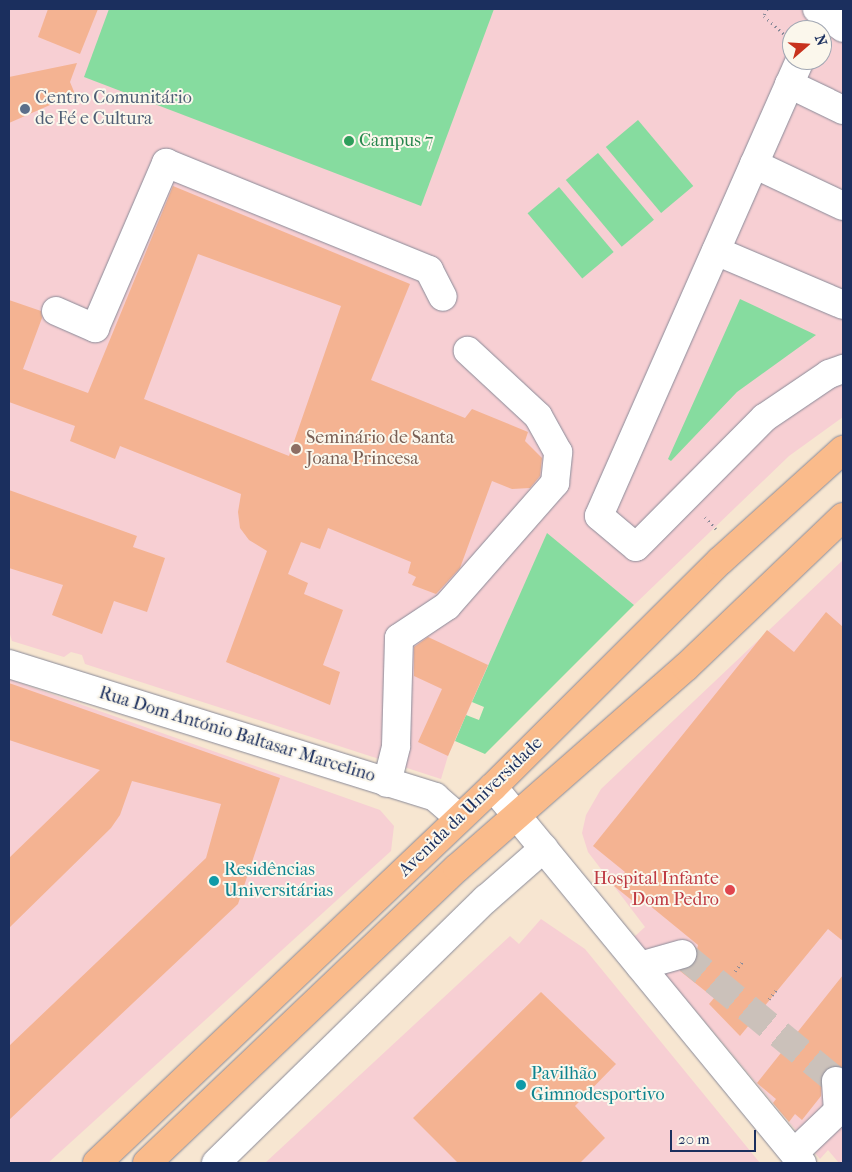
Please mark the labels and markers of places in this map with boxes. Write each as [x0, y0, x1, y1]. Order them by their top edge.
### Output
place label: Centro Comunitário de Fé e Cultura [35, 88, 192, 130]
marker: Centro Comunitário de Fé e Cultura [19, 103, 31, 115]
place label: Campus 7 [359, 130, 433, 152]
marker: Campus 7 [343, 135, 355, 147]
place label: Seminário de Santa Joana Princesa [306, 428, 454, 470]
marker: Seminário de Santa Joana Princesa [290, 443, 302, 455]
place label: Residências Universitárias [224, 860, 333, 902]
place label: Hospital Infante Dom Pedro [593, 869, 719, 912]
marker: Residências Universitárias [208, 875, 220, 887]
marker: Hospital Infante Dom Pedro [723, 883, 737, 897]
place label: Pavilhão Gimnodesportivo [531, 1064, 665, 1106]
marker: Pavilhão Gimnodesportivo [515, 1079, 527, 1091]

